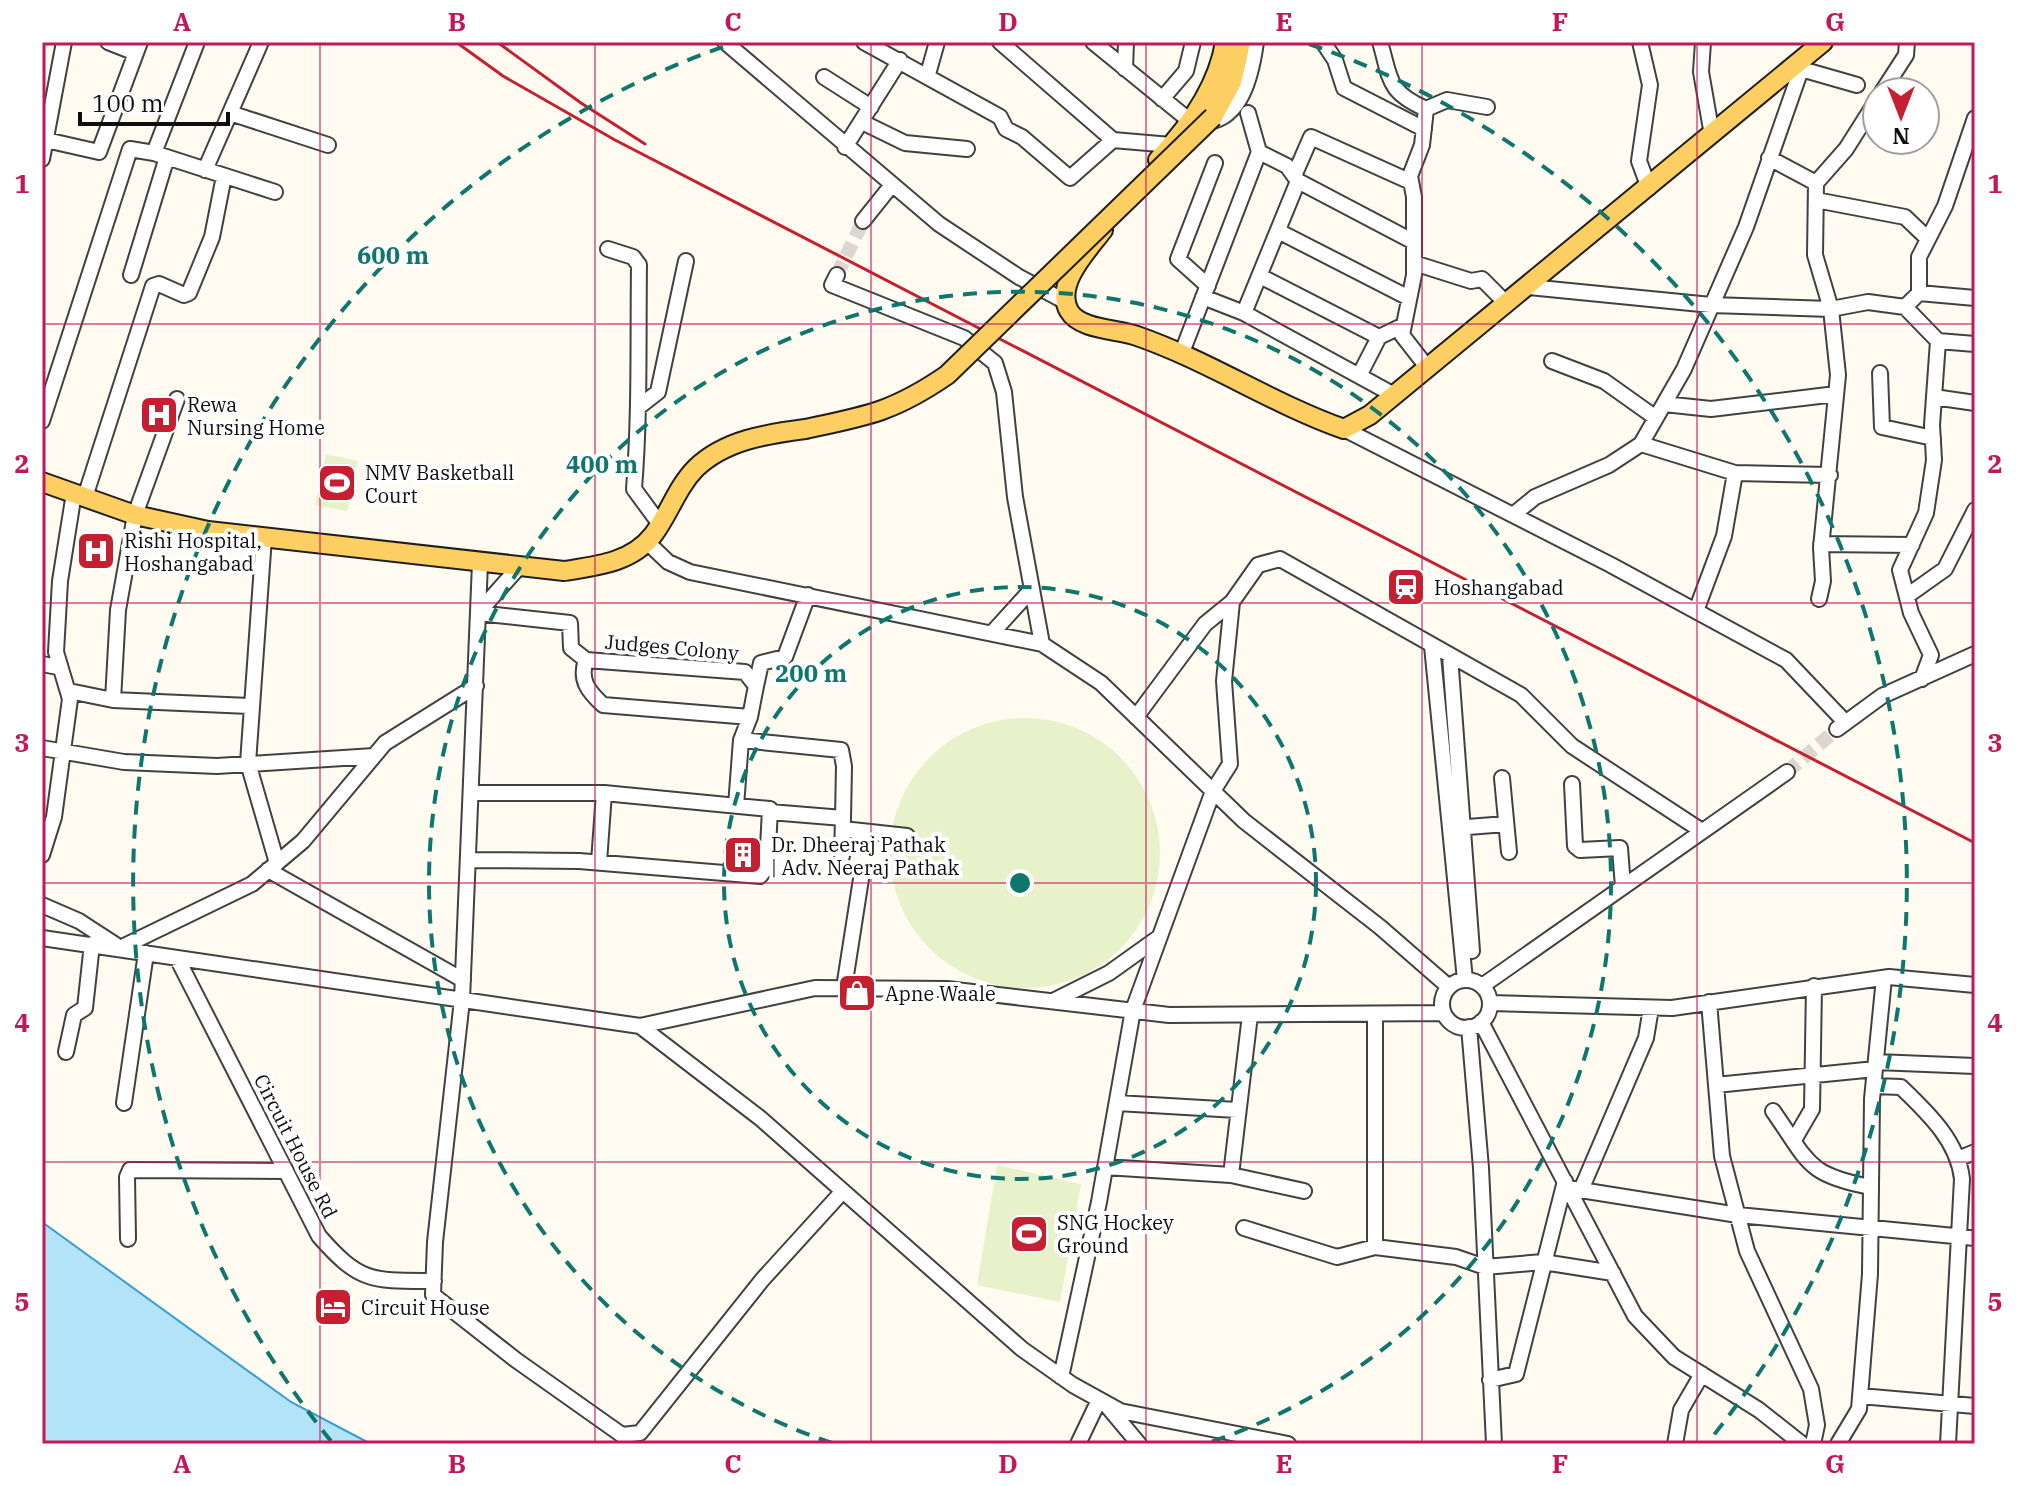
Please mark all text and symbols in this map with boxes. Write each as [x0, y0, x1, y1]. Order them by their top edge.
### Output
text: A [173, 4, 191, 38]
text: B [448, 4, 466, 38]
text: C [724, 4, 742, 38]
text: D [998, 4, 1018, 38]
text: E [1275, 4, 1293, 38]
text: F [1552, 4, 1568, 38]
text: G [1825, 4, 1845, 38]
scale bar [80, 76, 228, 126]
north arrow [1861, 76, 1941, 156]
text: 100 m [92, 87, 164, 119]
text: N [1892, 122, 1910, 151]
text: 1 [14, 166, 30, 200]
text: 1 [1987, 166, 2003, 200]
text: 600 m [357, 239, 429, 271]
place label: Rewa Nursing Home [187, 391, 325, 441]
hospital icon: Rewa Nursing Home [138, 394, 180, 436]
text: 2 [14, 446, 30, 480]
text: 2 [1987, 446, 2003, 480]
text: 400 m [566, 448, 638, 480]
place label: NMV Basketball Court [365, 459, 514, 509]
sports icon: NMV Basketball Court [316, 462, 358, 504]
place label: Rishi Hospital, Hoshangabad [124, 527, 262, 577]
hospital icon: Rishi Hospital, Hoshangabad [75, 530, 117, 572]
station icon: Hoshangabad [1385, 566, 1427, 608]
place label: Hoshangabad [1434, 574, 1564, 601]
street label: Judges Colony [604, 628, 740, 666]
text: 200 m [775, 657, 847, 689]
text: 3 [14, 725, 30, 759]
text: 3 [1987, 725, 2003, 759]
place label: Dr. Dheeraj Pathak | Adv. Neeraj Pathak [771, 831, 960, 881]
building icon: Dr. Dheeraj Pathak | Adv. Neeraj Pathak [722, 834, 764, 876]
centre of rings [1006, 869, 1034, 897]
shop icon: Apne Waale [836, 972, 878, 1014]
place label: Apne Waale [885, 980, 996, 1007]
text: 4 [14, 1005, 30, 1039]
text: 4 [1987, 1005, 2003, 1039]
street label: Circuit House Rd [248, 1069, 344, 1223]
place label: SNG Hockey Ground [1057, 1209, 1174, 1259]
sports icon: SNG Hockey Ground [1008, 1213, 1050, 1255]
text: 5 [14, 1284, 30, 1318]
text: 5 [1987, 1284, 2003, 1318]
hotel icon: Circuit House [312, 1286, 354, 1328]
place label: Circuit House [361, 1294, 490, 1321]
text: A [173, 1446, 191, 1480]
text: B [448, 1446, 466, 1480]
text: C [724, 1446, 742, 1480]
text: D [998, 1446, 1018, 1480]
text: E [1275, 1446, 1293, 1480]
text: F [1552, 1446, 1568, 1480]
text: G [1825, 1446, 1845, 1480]

